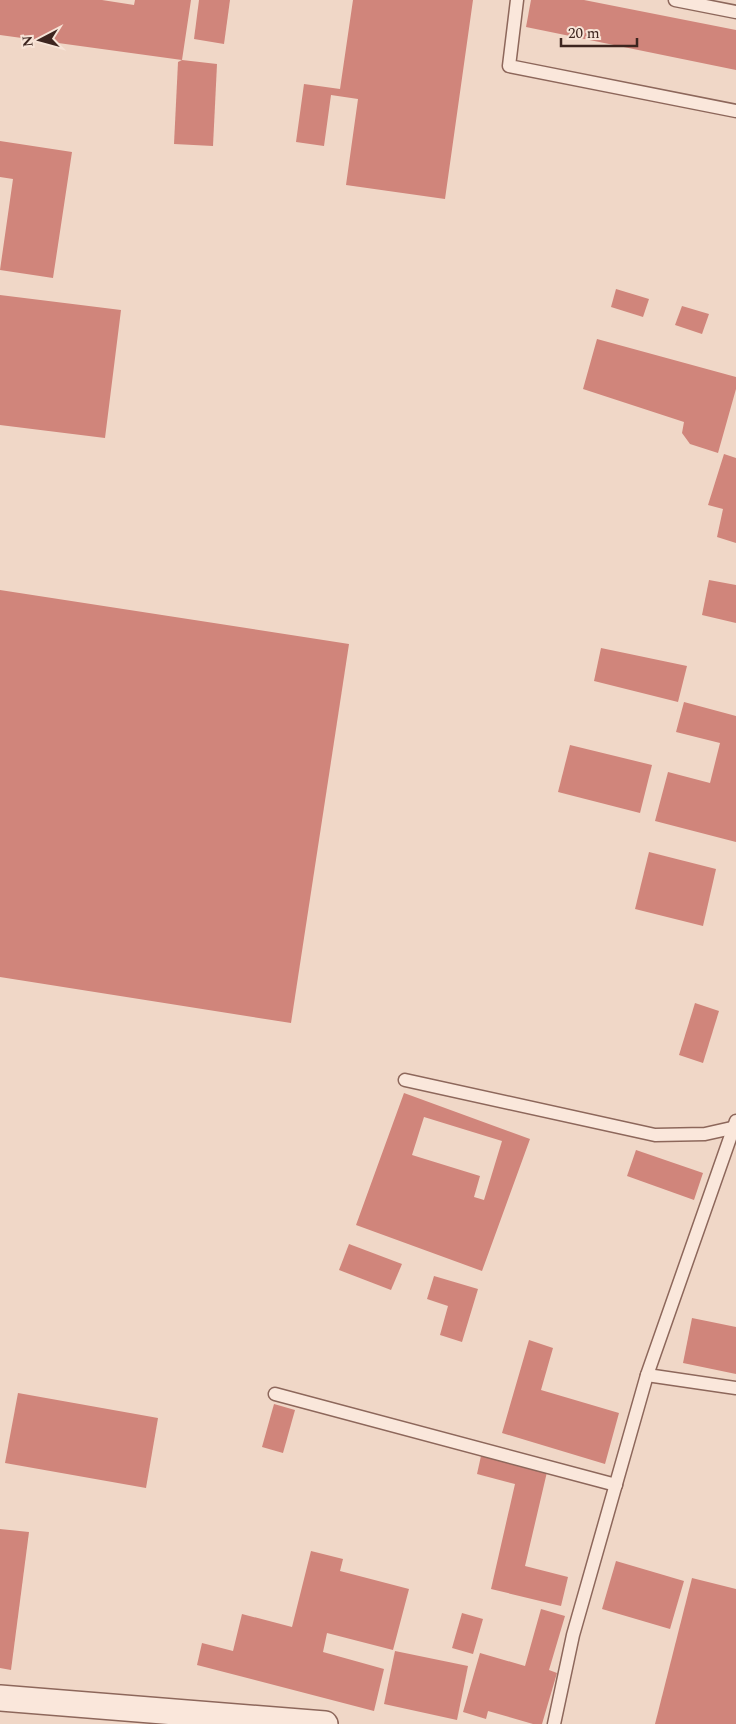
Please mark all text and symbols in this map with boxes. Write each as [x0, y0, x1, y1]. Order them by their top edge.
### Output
north arrow [15, 15, 65, 65]
scale bar [561, 15, 637, 47]
text: 20 m [568, 22, 600, 45]
text: N [17, 35, 39, 48]

